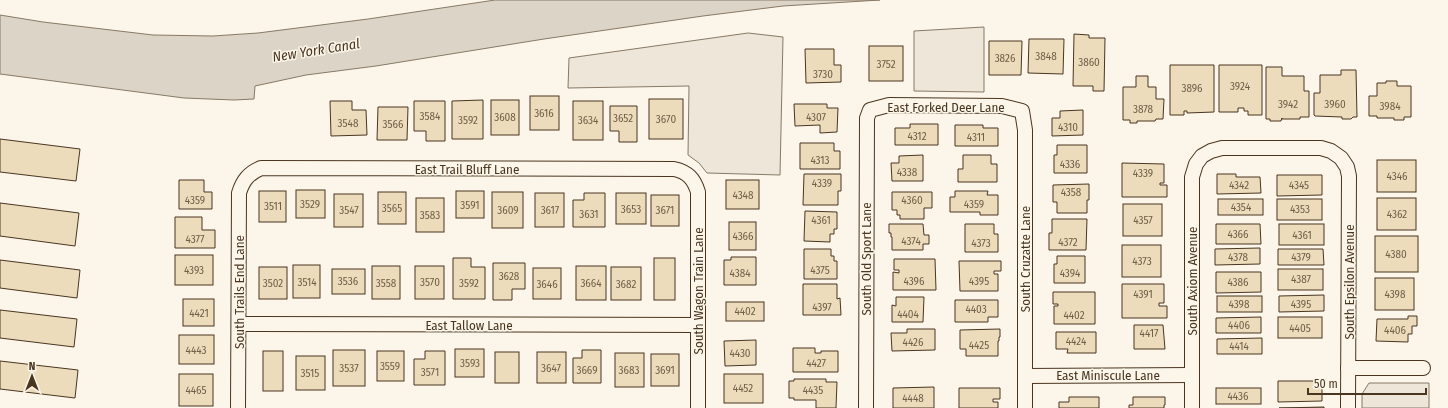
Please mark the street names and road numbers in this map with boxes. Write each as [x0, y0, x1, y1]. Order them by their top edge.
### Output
street label: East Forked Deer Lane [887, 100, 1005, 115]
street label: East Trail Bluff Lane [415, 162, 519, 177]
street label: South Old Sport Lane [859, 202, 874, 316]
street label: South Cruzatte Lane [1018, 206, 1033, 312]
street label: South Epsilon Avenue [1342, 224, 1357, 340]
street label: South Axiom Avenue [1185, 226, 1200, 336]
street label: South Wagon Train Lane [691, 227, 706, 355]
street label: South Trails End Lane [232, 235, 247, 349]
street label: East Tallow Lane [425, 318, 513, 333]
street label: East Miniscule Lane [1056, 368, 1160, 383]

